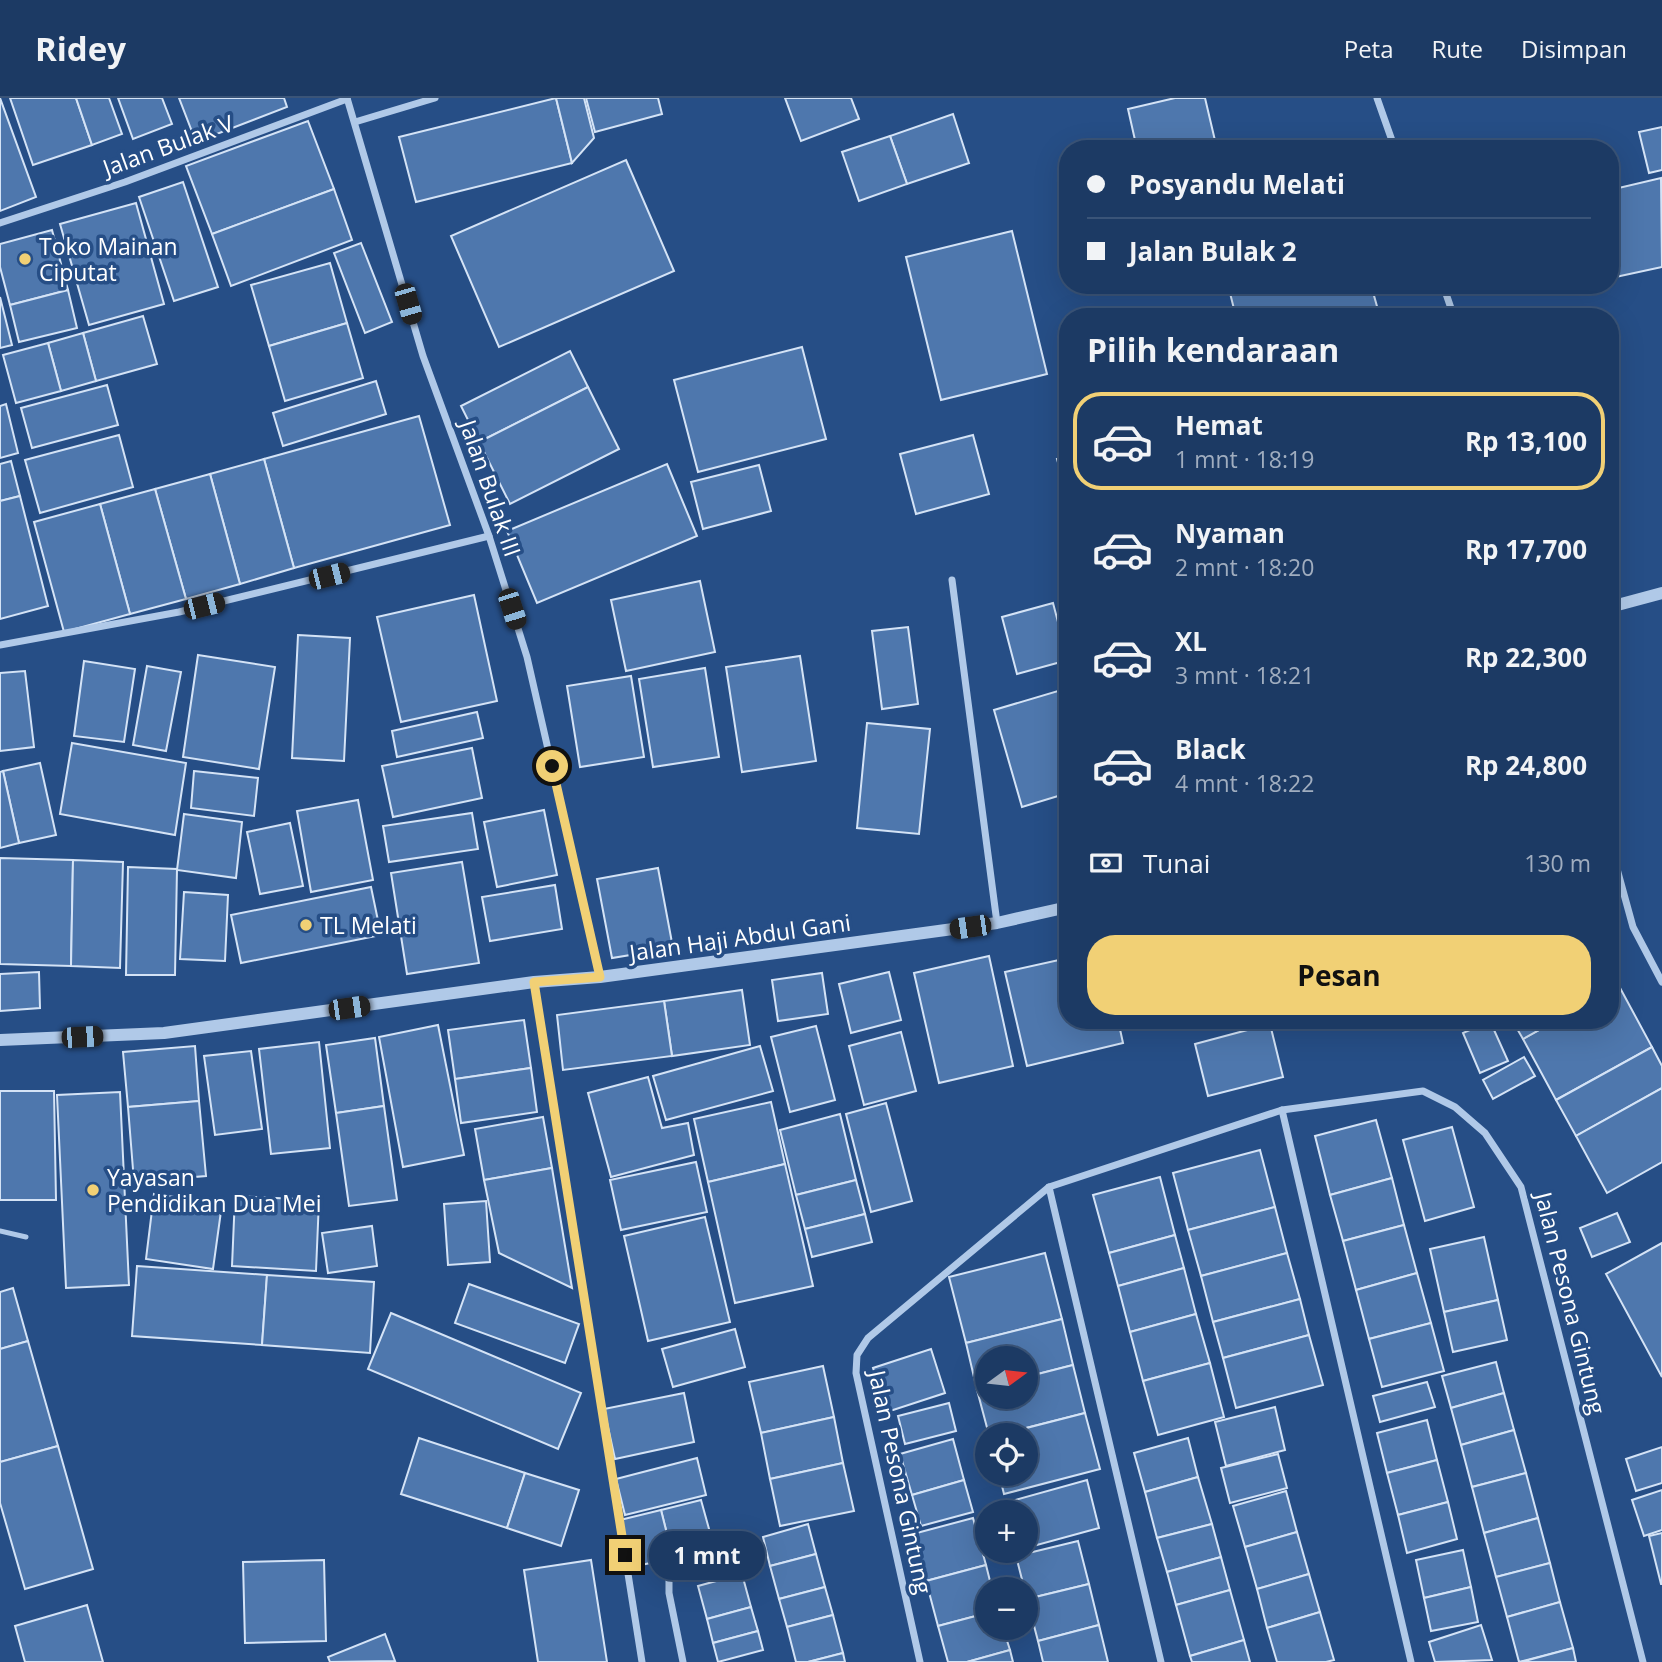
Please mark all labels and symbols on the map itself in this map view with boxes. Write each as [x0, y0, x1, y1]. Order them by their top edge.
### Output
street label: Jalan Bulak V [96, 106, 238, 184]
place label: Toko Mainan Ciputat [39, 230, 178, 288]
marker: Toko Mainan Ciputat [17, 251, 33, 267]
car [393, 281, 424, 327]
street label: Jalan Bulak III [452, 414, 529, 561]
car [307, 561, 352, 591]
car [496, 586, 529, 632]
car [182, 591, 227, 621]
route start [536, 750, 568, 782]
street label: Jalan Haji Abdul Gani [625, 906, 853, 969]
place label: TL Melati [320, 909, 417, 941]
car [948, 914, 993, 940]
marker: TL Melati [298, 917, 314, 933]
car [327, 995, 372, 1021]
car [61, 1025, 104, 1049]
place label: Yayasan Pendidikan Dua Mei [107, 1161, 322, 1219]
marker: Yayasan Pendidikan Dua Mei [85, 1182, 101, 1198]
street label: Jalan Pesona Gintung [1527, 1187, 1614, 1418]
north arrow [975, 1346, 1038, 1409]
street label: Jalan Pesona Gintung [861, 1365, 940, 1597]
callout: 1 mnt [650, 1530, 765, 1580]
route end [609, 1539, 641, 1571]

